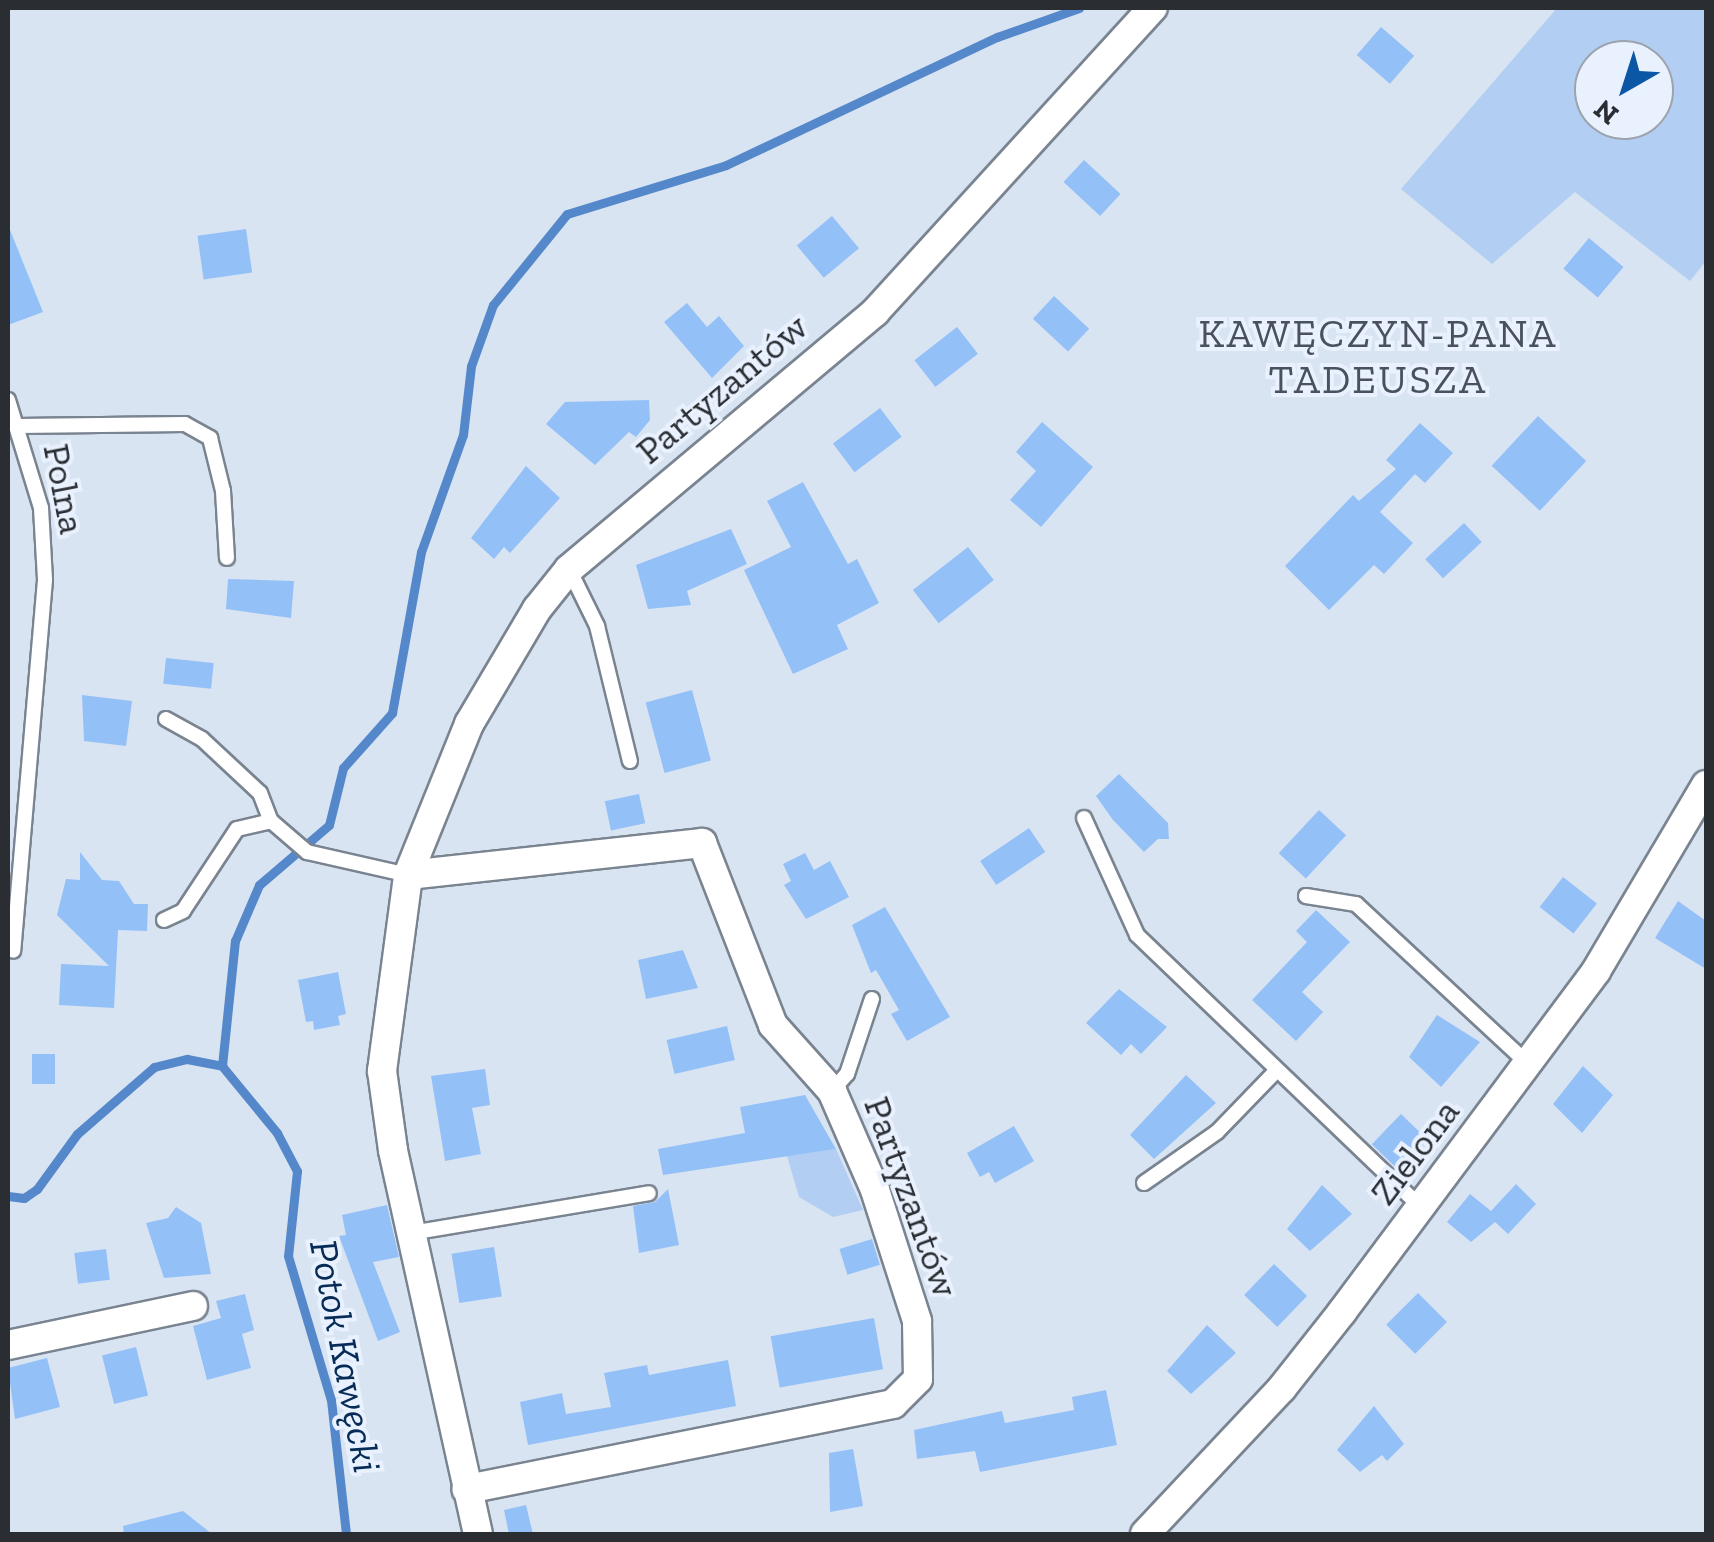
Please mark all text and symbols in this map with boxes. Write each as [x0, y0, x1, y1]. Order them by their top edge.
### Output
north arrow [1574, 40, 1674, 140]
text: N [1587, 93, 1625, 132]
street label: Partyzantów [627, 304, 817, 474]
district label: KAWĘCZYN-PANA TADEUSZA [1198, 309, 1558, 403]
street label: Polna [33, 440, 95, 538]
street label: Zielona [1361, 1090, 1469, 1214]
street label: Partyzantów [854, 1091, 968, 1303]
water label: Potok Kawęcki [300, 1235, 392, 1477]

